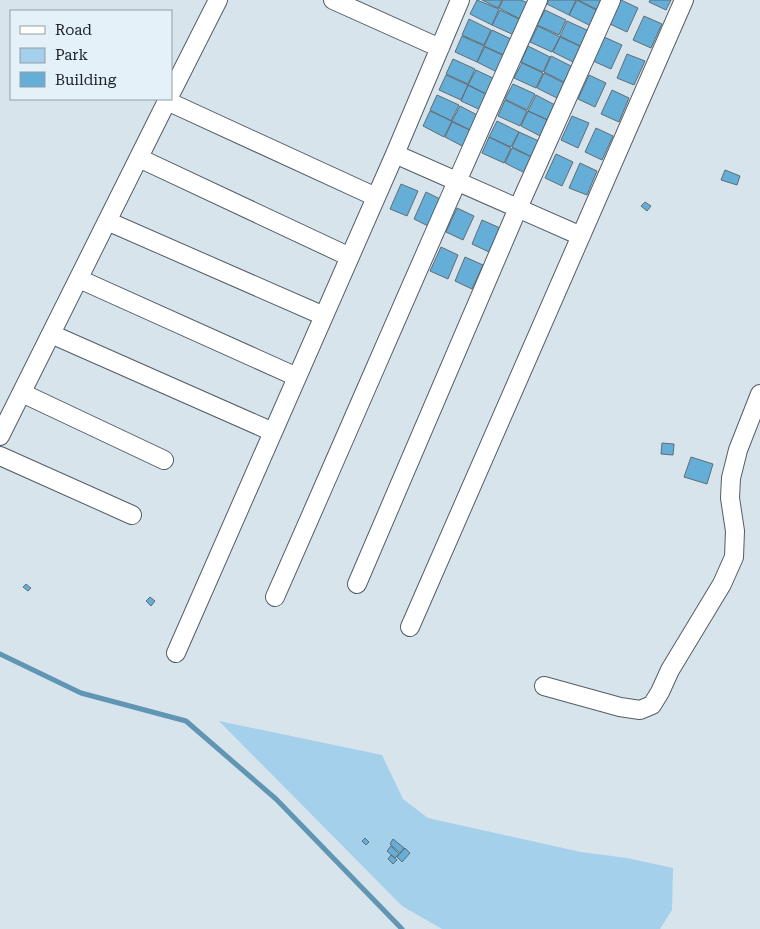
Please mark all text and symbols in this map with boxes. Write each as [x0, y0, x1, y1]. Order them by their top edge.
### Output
legend [10, 10, 172, 100]
text: Road [55, 21, 92, 39]
text: Park [55, 46, 89, 64]
text: Building [55, 71, 117, 89]

